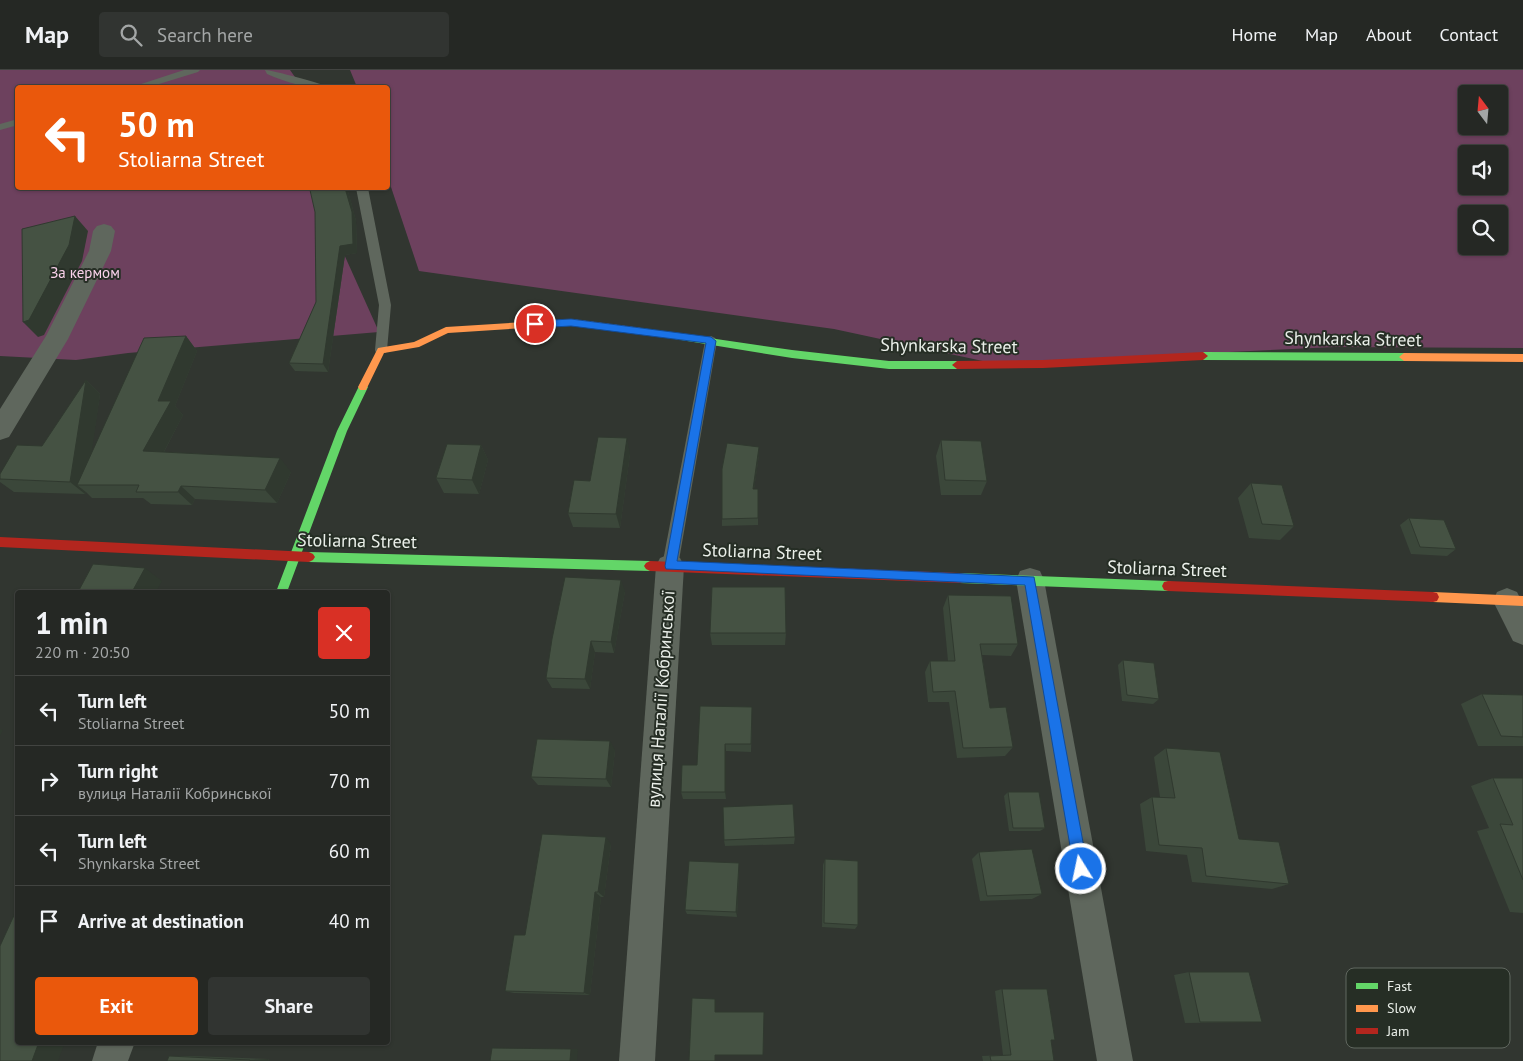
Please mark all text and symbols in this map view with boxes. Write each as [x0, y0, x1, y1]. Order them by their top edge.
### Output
search box [99, 12, 449, 57]
text: Map [25, 19, 69, 50]
icon: search [117, 21, 145, 49]
text: Search here [157, 23, 253, 47]
text: Home [1231, 23, 1277, 46]
text: Map [1305, 23, 1338, 46]
text: About [1366, 23, 1412, 46]
text: Contact [1440, 23, 1498, 46]
north arrow [1458, 85, 1508, 135]
map controls [1458, 85, 1508, 255]
text: 50 m [118, 101, 195, 147]
icon: left [35, 105, 100, 170]
text: Stoliarna Street [118, 145, 264, 173]
button: sound [1458, 145, 1508, 195]
button: search [1458, 205, 1508, 255]
park label: За кермом [50, 263, 120, 282]
pin [514, 303, 556, 345]
icon: arrive [521, 310, 549, 338]
street label: Shynkarska Street [1284, 326, 1422, 351]
street label: Shynkarska Street [880, 333, 1018, 358]
street label: Stoliarna Street [297, 528, 417, 553]
street label: Stoliarna Street [702, 538, 822, 565]
street label: Stoliarna Street [1107, 555, 1227, 582]
street label: вулиця Наталії Кобринської [641, 589, 680, 808]
text: 1 min [35, 603, 108, 642]
button: close [318, 607, 370, 659]
text: 220 m · 20:50 [35, 642, 130, 662]
text: Turn left [78, 689, 147, 713]
icon: left [35, 697, 63, 725]
text: 50 m [329, 699, 370, 723]
text: Stoliarna Street [78, 713, 184, 733]
text: Turn right [78, 759, 158, 783]
icon: right [35, 767, 63, 795]
text: 70 m [329, 769, 370, 793]
text: вулиця Наталії Кобринської [78, 783, 272, 803]
text: Turn left [78, 829, 147, 853]
icon: left [35, 837, 63, 865]
text: 60 m [329, 839, 370, 863]
position arrow [1054, 842, 1106, 894]
text: Shynkarska Street [78, 853, 200, 873]
icon: arrive [35, 907, 63, 935]
text: Arrive at destination [78, 909, 244, 933]
text: 40 m [329, 909, 370, 933]
legend [1346, 968, 1510, 1048]
button: Exit [35, 977, 198, 1035]
button: Share [208, 977, 370, 1035]
text: Fast [1387, 977, 1412, 995]
text: Slow [1387, 999, 1417, 1017]
text: Jam [1386, 1022, 1409, 1040]

